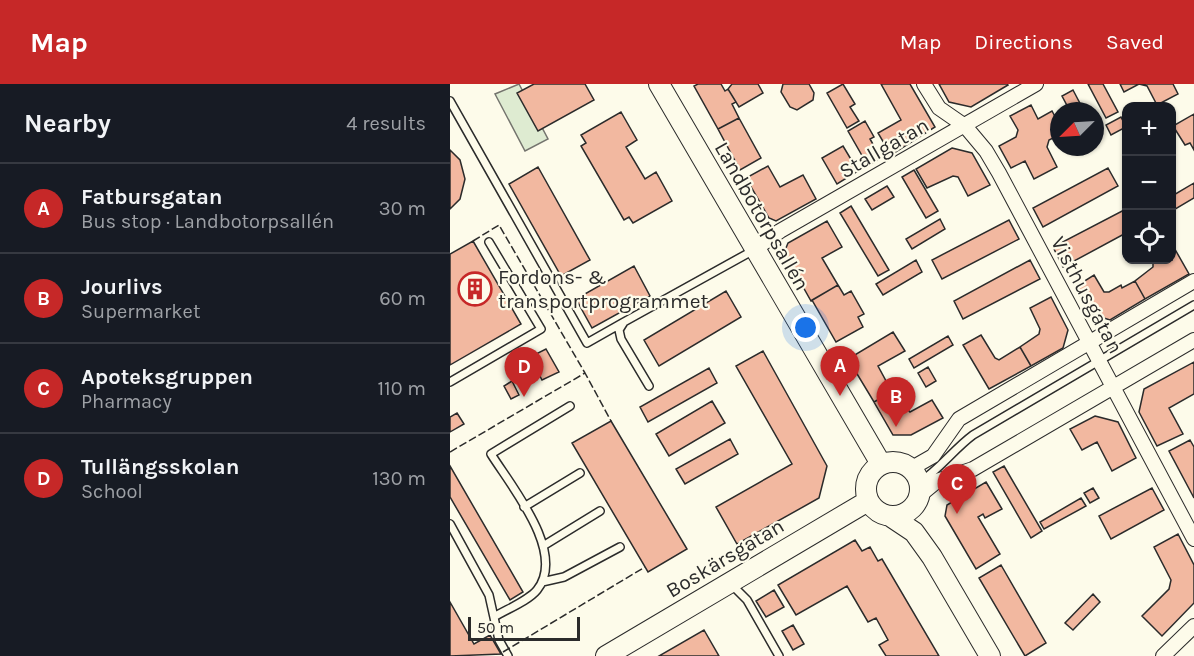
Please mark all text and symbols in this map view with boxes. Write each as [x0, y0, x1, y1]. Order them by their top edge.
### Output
text: Map [30, 26, 88, 59]
text: Map [900, 30, 941, 54]
text: Directions [974, 30, 1073, 54]
text: Saved [1106, 30, 1164, 54]
north arrow [1050, 102, 1104, 156]
map controls [1122, 102, 1176, 264]
button: + [1122, 102, 1176, 156]
text: Nearby [24, 108, 111, 139]
text: 4 results [346, 112, 426, 135]
street label: Stallgatan [835, 113, 933, 183]
street label: Landbotorpsallén [710, 137, 814, 295]
button: − [1122, 156, 1176, 210]
text: Fatbursgatan [81, 184, 223, 210]
text: A [37, 197, 50, 220]
text: 30 m [379, 197, 426, 220]
text: Bus stop · Landbotorpsallén [81, 210, 334, 233]
button: locate [1122, 210, 1176, 264]
street label: Visthusgatan [1046, 232, 1128, 358]
place label: Fordons- & transportprogrammet [498, 265, 708, 313]
building icon: Fordons- & transportprogrammet [457, 271, 493, 307]
text: Jourlivs [81, 274, 163, 300]
text: B [37, 287, 50, 310]
text: 60 m [379, 287, 426, 310]
text: Supermarket [81, 300, 200, 323]
your location [791, 313, 820, 342]
pin: A [820, 346, 860, 396]
pin: D [504, 348, 544, 397]
text: Apoteksgruppen [81, 364, 253, 390]
text: C [37, 377, 50, 400]
text: 110 m [377, 377, 426, 400]
pin: B [876, 378, 916, 427]
text: Pharmacy [81, 390, 172, 413]
text: Tullängsskolan [81, 454, 239, 480]
pin: C [938, 464, 976, 514]
text: D [37, 467, 50, 490]
text: 130 m [372, 467, 426, 490]
text: School [81, 480, 143, 503]
street label: Boskärsgatan [662, 513, 788, 603]
scale bar [468, 614, 580, 642]
text: 50 m [477, 618, 514, 637]

